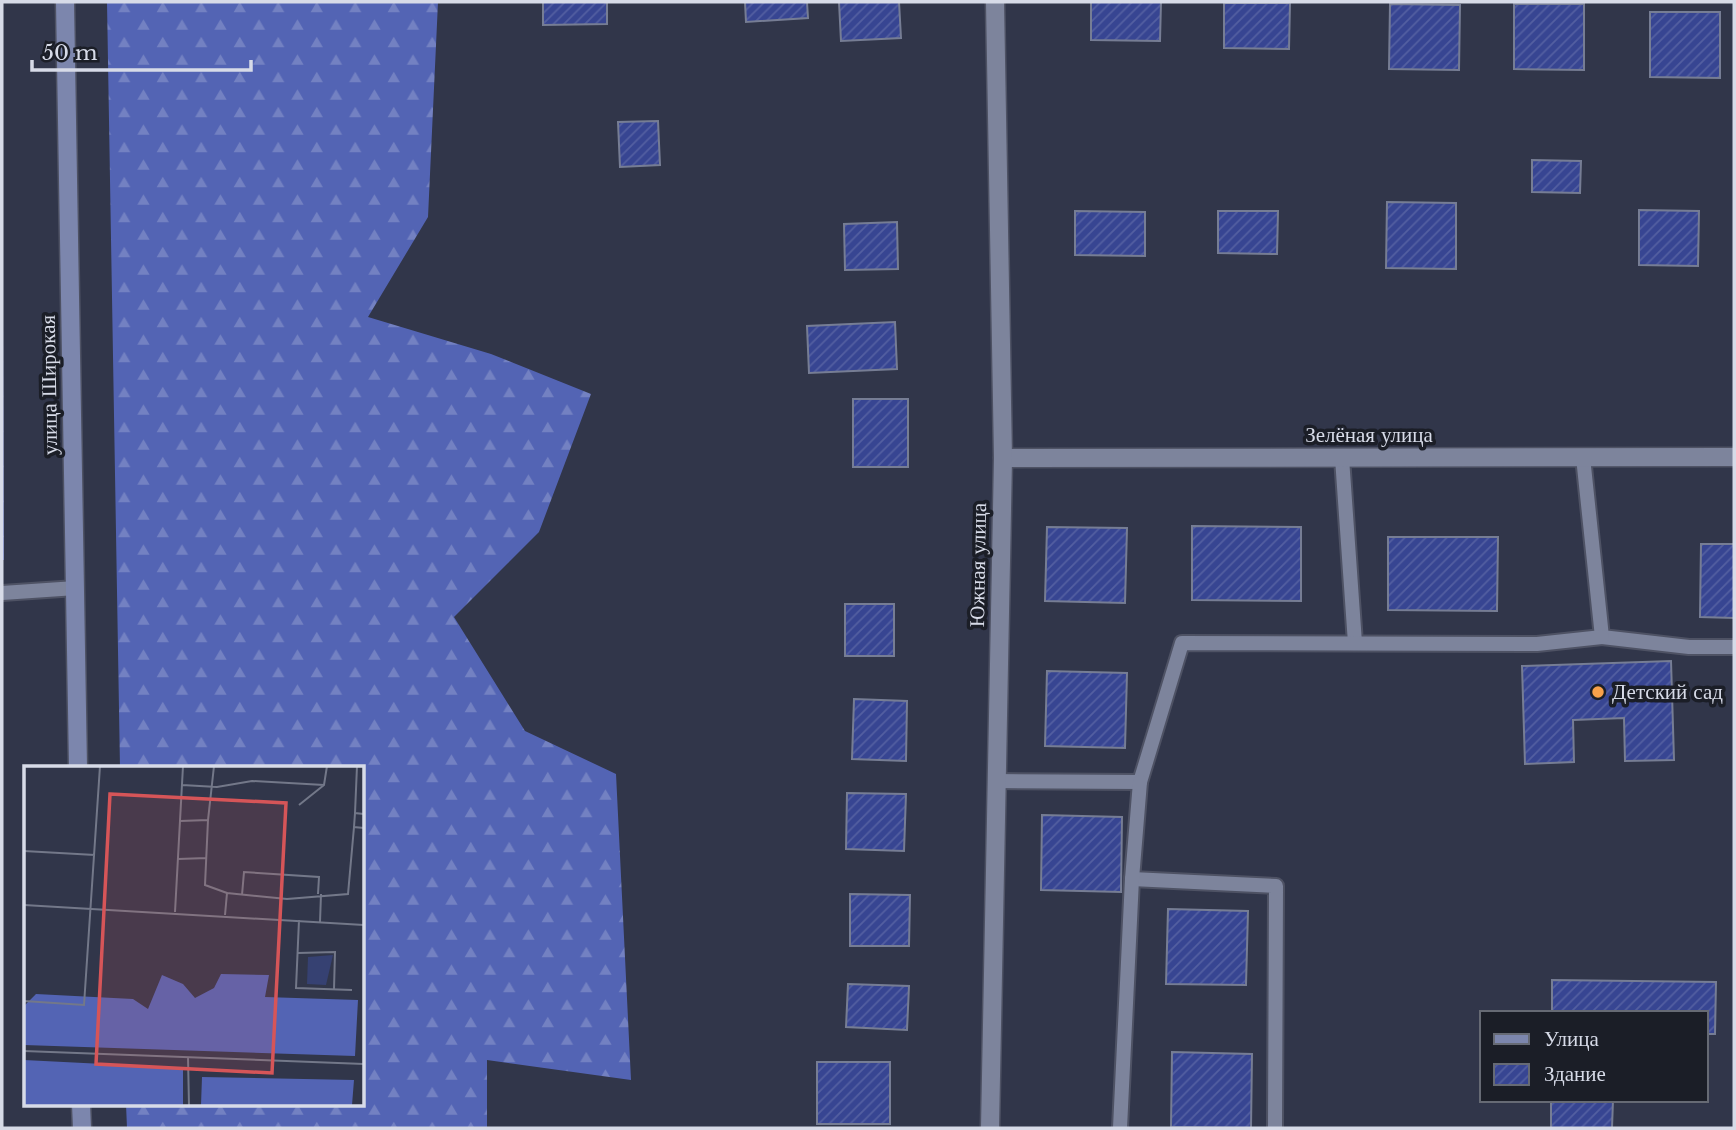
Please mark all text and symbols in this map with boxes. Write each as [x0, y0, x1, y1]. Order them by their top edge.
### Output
scale bar [32, 28, 250, 72]
text: 50 m [42, 40, 98, 66]
street label: улица Широкая [35, 314, 63, 455]
street label: Зелёная улица [1305, 422, 1434, 448]
street label: Южная улица [964, 502, 992, 627]
place label: Детский сад [1612, 679, 1723, 705]
marker: Детский сад [1590, 684, 1606, 700]
inset map [24, 766, 364, 1106]
legend [1480, 1011, 1708, 1102]
text: Улица [1544, 1026, 1599, 1052]
text: Здание [1544, 1061, 1606, 1087]

